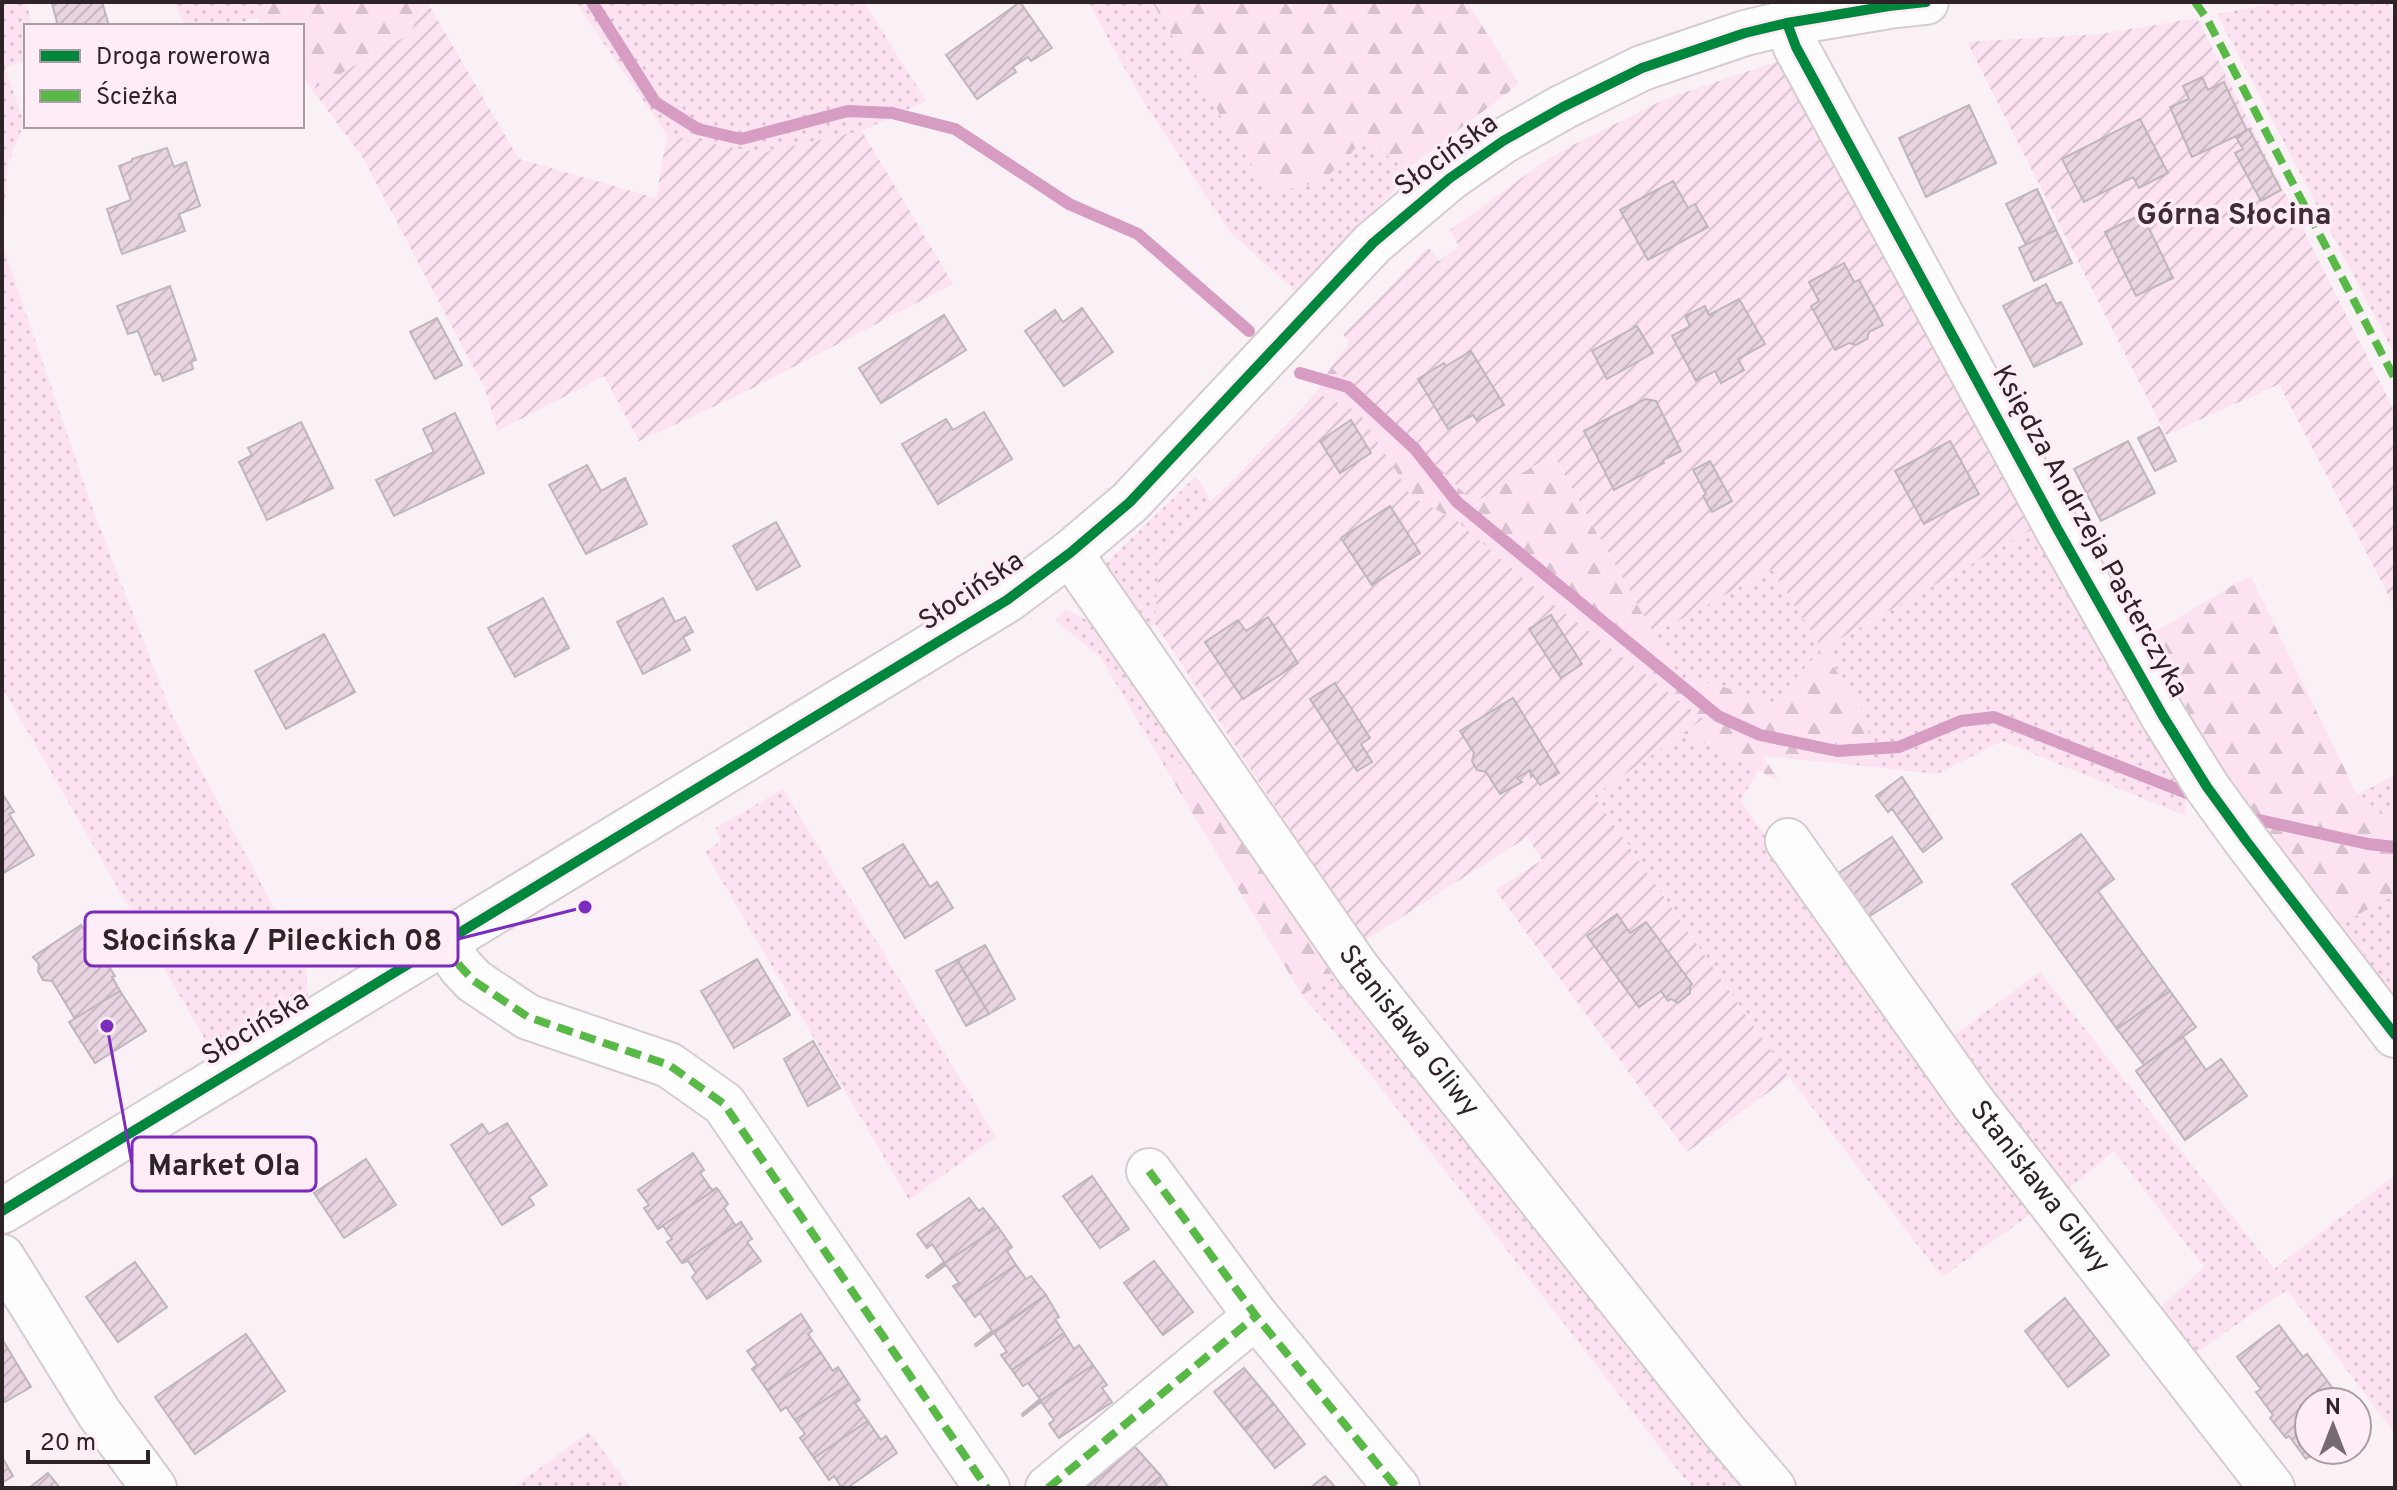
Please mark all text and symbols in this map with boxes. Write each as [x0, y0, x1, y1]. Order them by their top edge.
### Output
legend [24, 24, 304, 128]
text: Droga rowerowa [96, 43, 270, 73]
text: Ścieżka [96, 81, 178, 113]
street label: Słocińska [1388, 106, 1506, 206]
district label: Górna Słocina [2136, 198, 2332, 235]
street label: Księdza Andrzeja Pasterczyka [1982, 359, 2196, 705]
street label: Słocińska [913, 544, 1031, 640]
callout: Słocińska / Pileckich 08 [85, 912, 458, 966]
text: Słocińska / Pileckich 08 [102, 924, 442, 961]
street label: Stanisława Gliwy [1329, 939, 1487, 1125]
street label: Słocińska [196, 983, 316, 1075]
street label: Stanisława Gliwy [1961, 1094, 2117, 1281]
callout: Market Ola [132, 1137, 316, 1191]
text: Market Ola [148, 1149, 300, 1186]
north arrow [2293, 1386, 2373, 1466]
text: N [2325, 1395, 2341, 1422]
scale bar [28, 1414, 148, 1464]
text: 20 m [40, 1429, 96, 1459]

